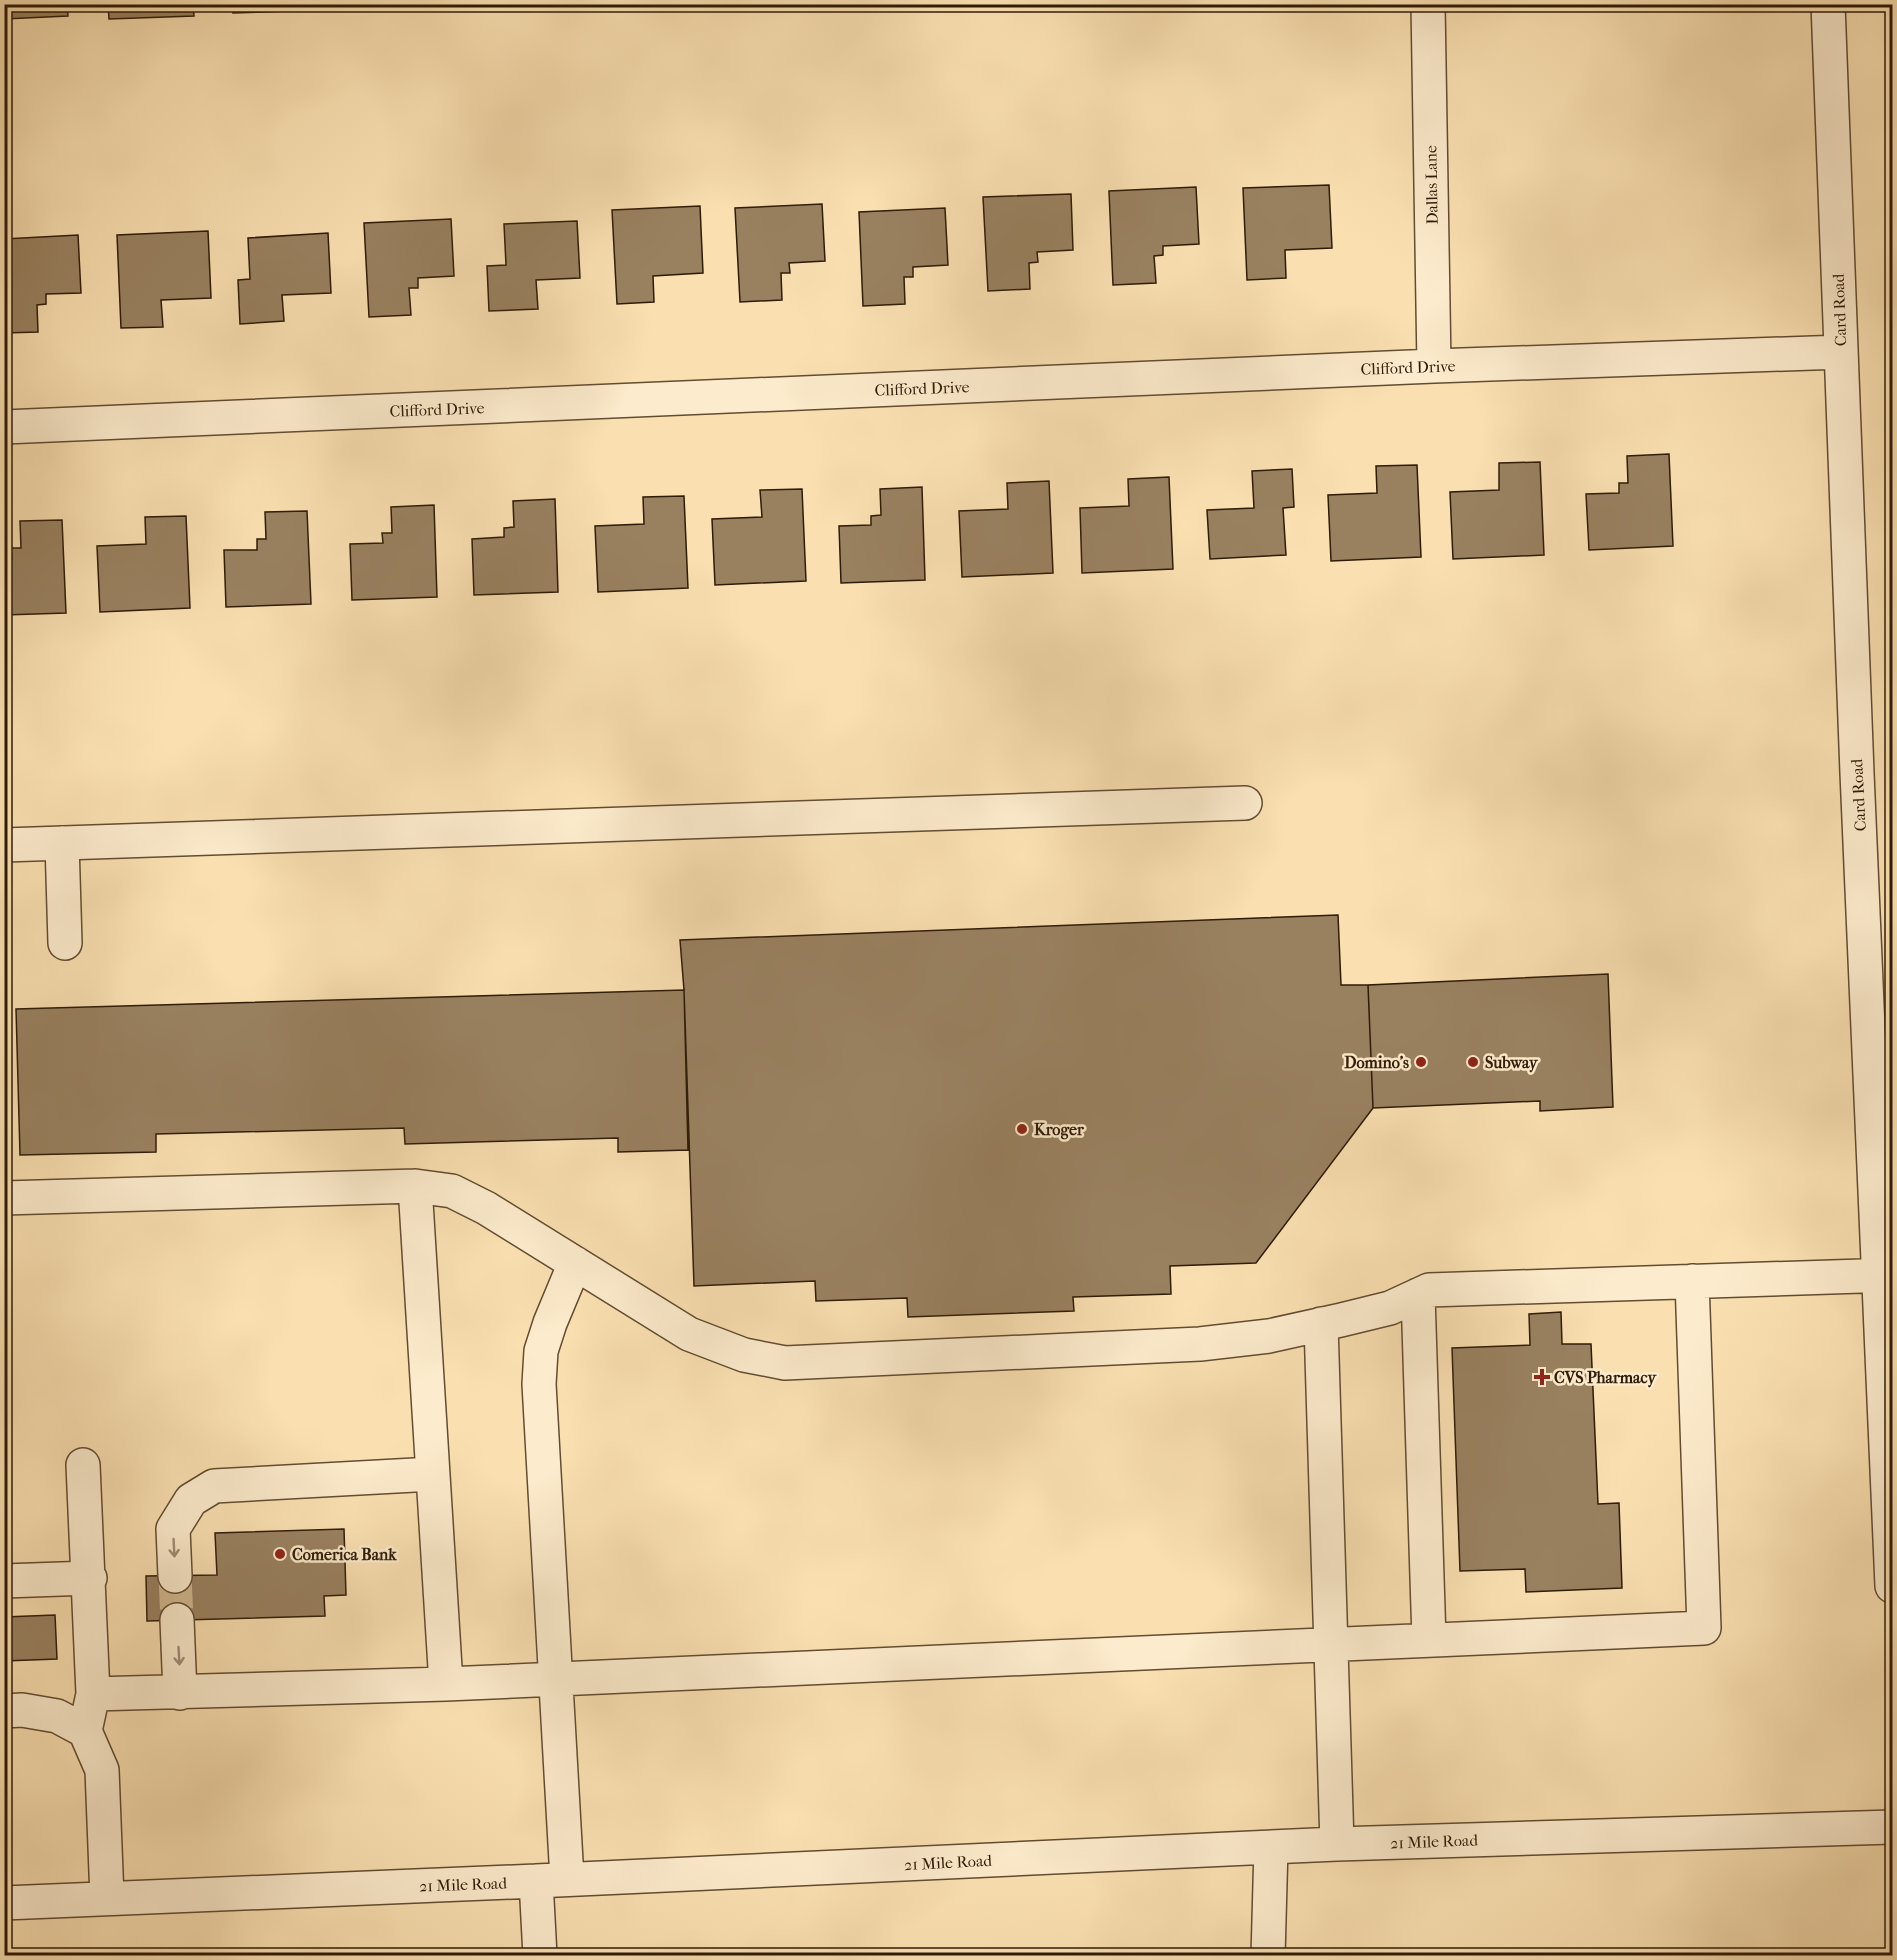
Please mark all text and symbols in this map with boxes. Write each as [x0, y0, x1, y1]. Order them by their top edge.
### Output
street label: Dallas Lane [1421, 145, 1442, 225]
street label: Card Road [1829, 273, 1850, 347]
street label: Clifford Drive [1360, 356, 1456, 379]
street label: Clifford Drive [874, 377, 970, 400]
street label: Clifford Drive [389, 398, 485, 421]
street label: Card Road [1847, 758, 1870, 832]
place label: Domino's [1344, 1053, 1409, 1072]
place label: Subway [1485, 1053, 1539, 1073]
marker: Domino's [1414, 1055, 1428, 1069]
marker: Subway [1466, 1055, 1480, 1069]
place label: Kroger [1034, 1120, 1085, 1140]
marker: Kroger [1015, 1122, 1029, 1136]
place label: CVS Pharmacy [1554, 1368, 1657, 1388]
marker: CVS Pharmacy [1535, 1370, 1549, 1384]
one-way arrow [168, 1538, 179, 1558]
place label: Comerica Bank [292, 1545, 397, 1564]
marker: Comerica Bank [273, 1547, 287, 1561]
one-way arrow [173, 1646, 184, 1666]
street label: 21 Mile Road [1390, 1830, 1479, 1853]
street label: 21 Mile Road [904, 1851, 993, 1874]
street label: 21 Mile Road [419, 1873, 508, 1896]

